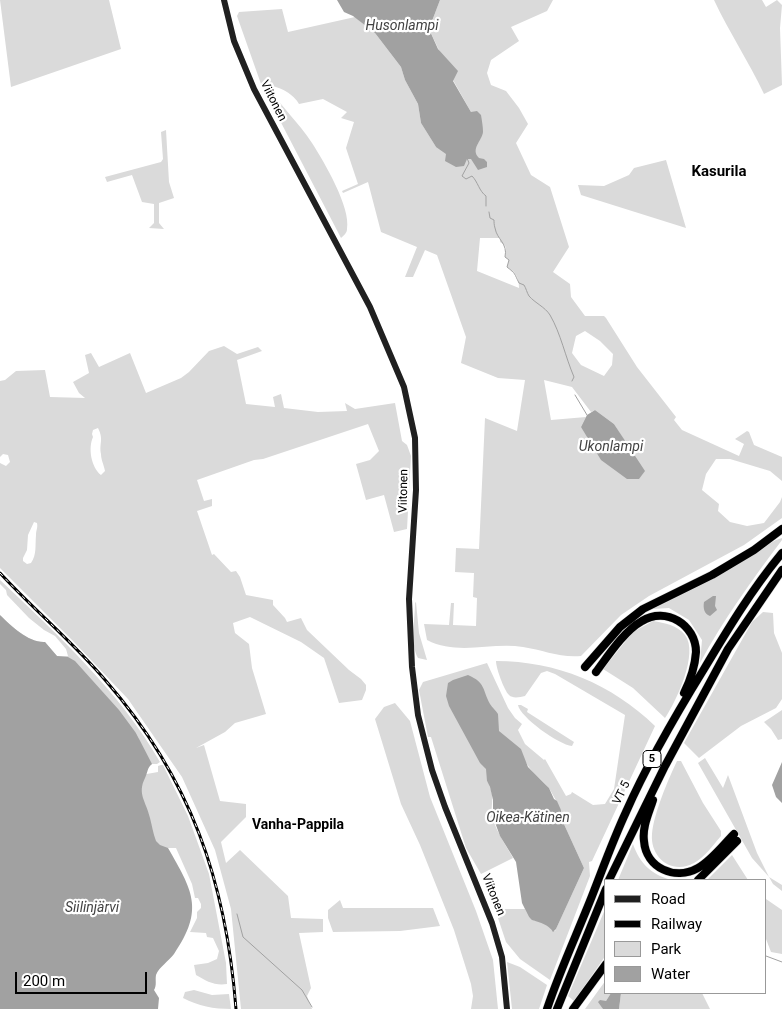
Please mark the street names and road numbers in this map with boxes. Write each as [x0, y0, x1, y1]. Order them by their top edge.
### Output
street label: Viitonen [257, 78, 289, 124]
street label: Viitonen [396, 469, 412, 513]
road number: 5 [643, 751, 661, 768]
street label: VT 5 [610, 779, 634, 807]
street label: Viitonen [478, 872, 508, 918]

